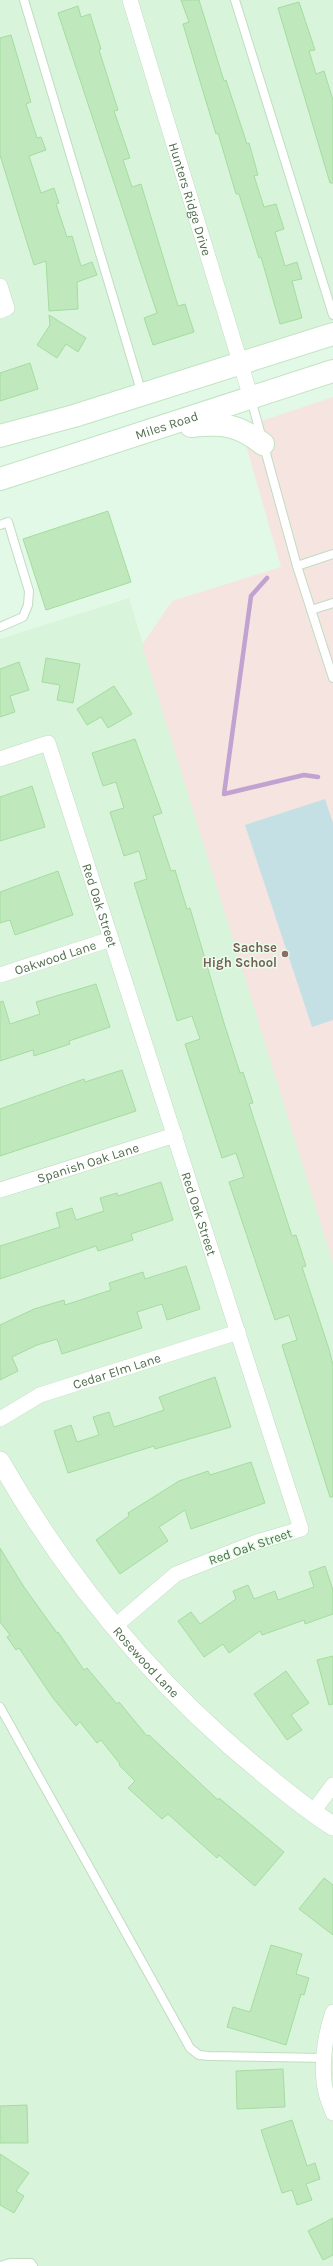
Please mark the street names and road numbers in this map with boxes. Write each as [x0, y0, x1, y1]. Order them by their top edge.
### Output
street label: Hunters Ridge Drive [166, 141, 214, 258]
street label: Miles Road [133, 408, 200, 443]
street label: Red Oak Street [79, 862, 120, 949]
street label: Oakwood Lane [13, 937, 98, 978]
street label: Spanish Oak Lane [35, 1140, 141, 1186]
street label: Red Oak Street [179, 1170, 220, 1258]
street label: Cedar Elm Lane [71, 1350, 163, 1392]
street label: Red Oak Street [207, 1525, 294, 1568]
street label: Rosewood Lane [110, 1623, 182, 1701]

